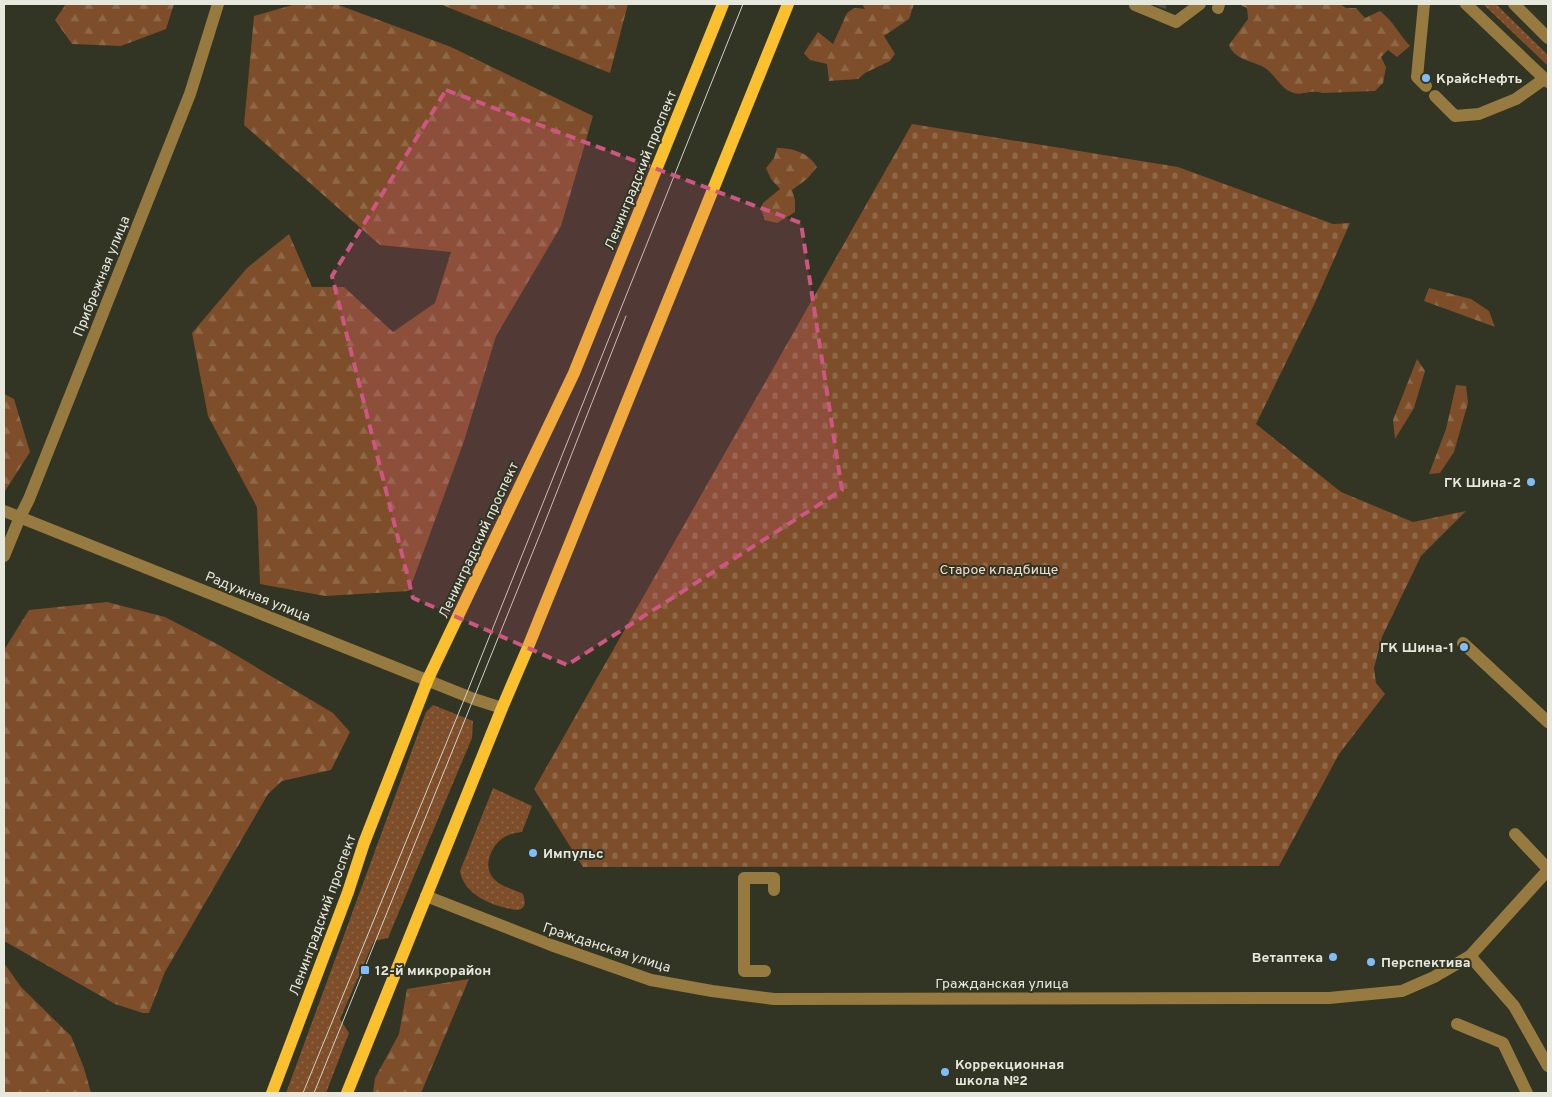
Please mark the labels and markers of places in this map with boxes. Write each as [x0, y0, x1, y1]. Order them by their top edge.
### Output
place label: КрайсНефть [1436, 71, 1522, 88]
marker: КрайсНефть [1420, 72, 1432, 84]
place label: ГК Шина-2 [1444, 475, 1521, 492]
marker: ГК Шина-2 [1525, 476, 1537, 488]
place label: ГК Шина-1 [1380, 640, 1454, 657]
marker: ГК Шина-1 [1458, 641, 1470, 653]
place label: Импульс [543, 846, 604, 863]
marker: Импульс [527, 847, 539, 859]
place label: Ветаптека [1252, 950, 1323, 967]
marker: Ветаптека [1327, 951, 1339, 963]
place label: Перспектива [1381, 955, 1471, 972]
marker: Перспектива [1365, 956, 1377, 968]
place label: 12-й микрорайон [375, 963, 491, 980]
marker: 12-й микрорайон [359, 964, 371, 976]
place label: Коррекционная школа №2 [955, 1057, 1064, 1090]
marker: Коррекционная школа №2 [939, 1066, 951, 1078]

